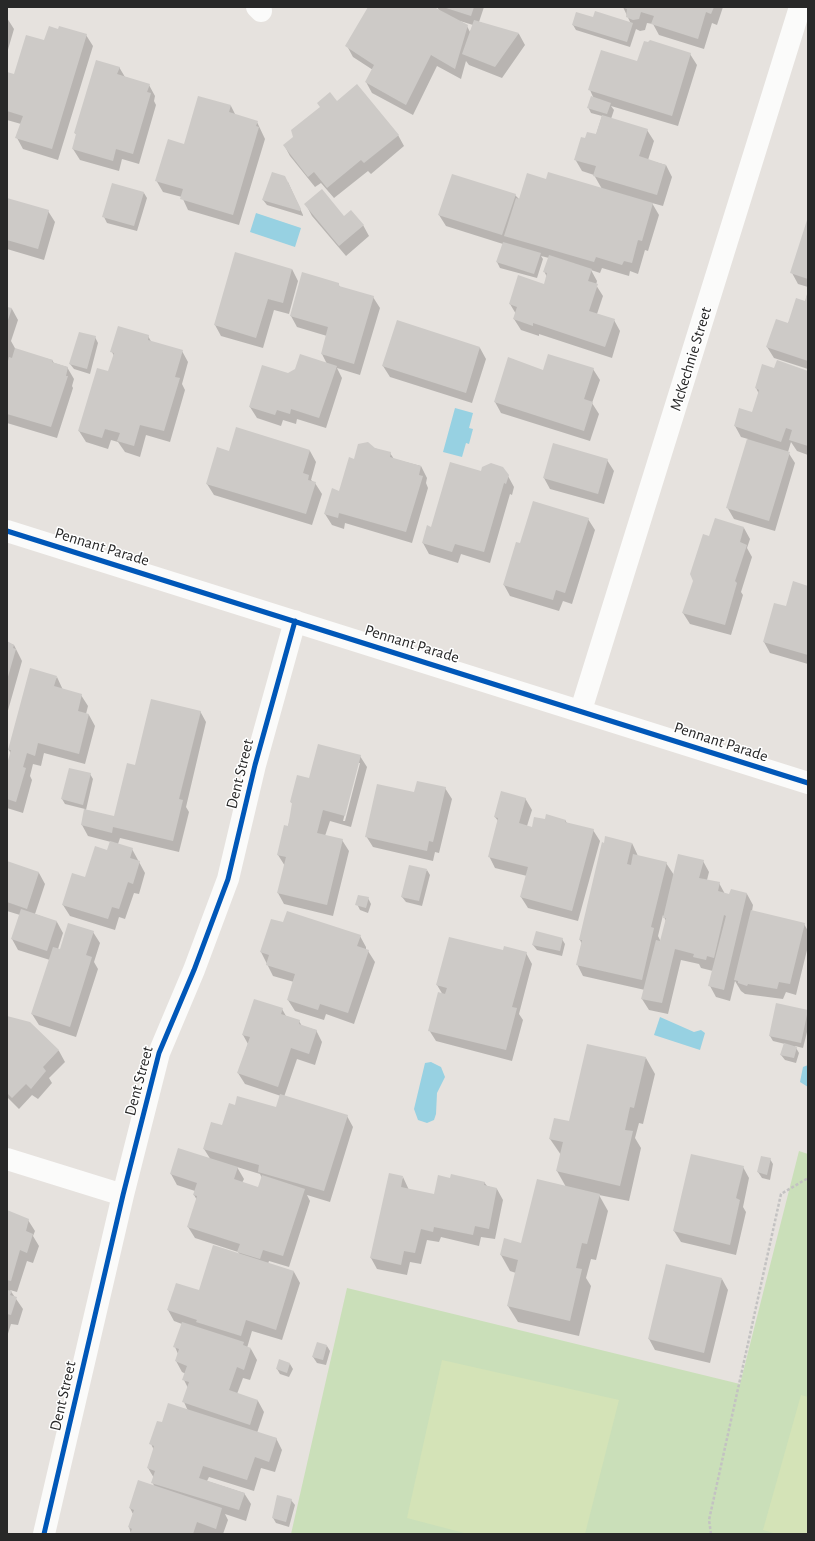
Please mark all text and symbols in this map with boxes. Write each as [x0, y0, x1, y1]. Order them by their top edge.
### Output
street label: McKechnie Street [666, 305, 716, 413]
street label: Pennant Parade [52, 524, 152, 570]
street label: Pennant Parade [362, 621, 462, 667]
street label: Pennant Parade [672, 718, 770, 766]
street label: Dent Street [222, 737, 258, 811]
street label: Dent Street [120, 1044, 158, 1118]
street label: Dent Street [46, 1359, 80, 1433]

